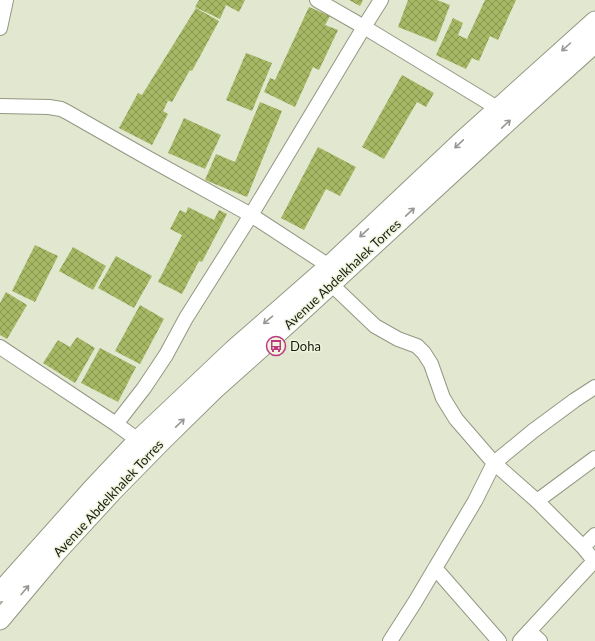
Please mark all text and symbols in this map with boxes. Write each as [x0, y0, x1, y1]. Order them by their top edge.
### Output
one-way arrow [561, 43, 571, 52]
one-way arrow [501, 119, 511, 128]
one-way arrow [454, 139, 464, 149]
one-way arrow [405, 207, 415, 216]
street label: Avenue Abdelkhalek Torres [280, 215, 404, 332]
one-way arrow [359, 228, 369, 237]
one-way arrow [262, 315, 273, 324]
bus stop icon: Doha [265, 335, 287, 357]
place label: Doha [290, 338, 321, 354]
one-way arrow [175, 418, 185, 428]
street label: Avenue Abdelkhalek Torres [50, 436, 167, 560]
one-way arrow [21, 584, 30, 595]

